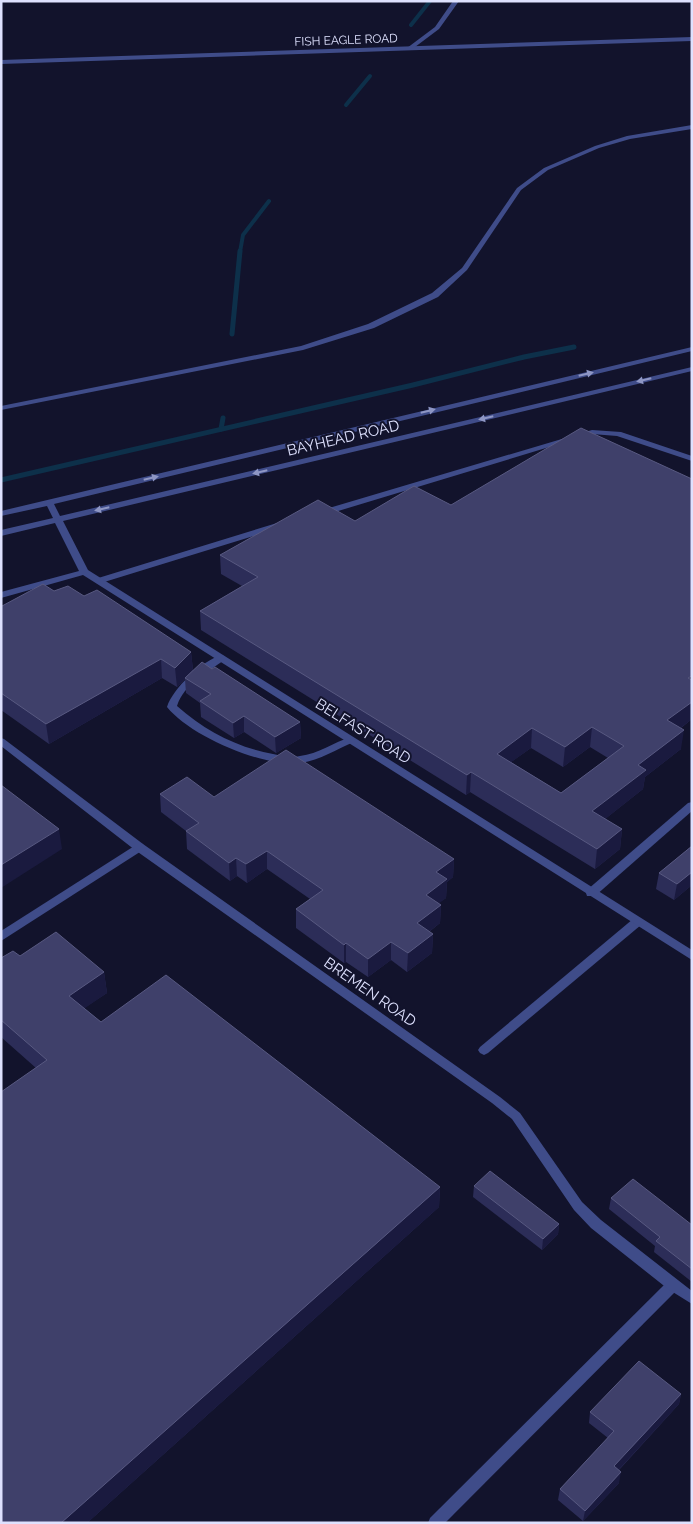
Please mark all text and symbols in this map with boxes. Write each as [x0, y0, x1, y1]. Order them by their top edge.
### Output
street label: FISH EAGLE ROAD [294, 31, 398, 49]
one-way arrow [578, 370, 594, 378]
one-way arrow [637, 376, 652, 384]
one-way arrow [420, 407, 435, 415]
one-way arrow [479, 414, 494, 422]
street label: BAYHEAD ROAD [285, 416, 401, 460]
one-way arrow [253, 468, 268, 476]
one-way arrow [143, 474, 158, 482]
one-way arrow [94, 505, 110, 513]
street label: BELFAST ROAD [312, 695, 414, 768]
street label: BREMEN ROAD [321, 954, 420, 1031]

